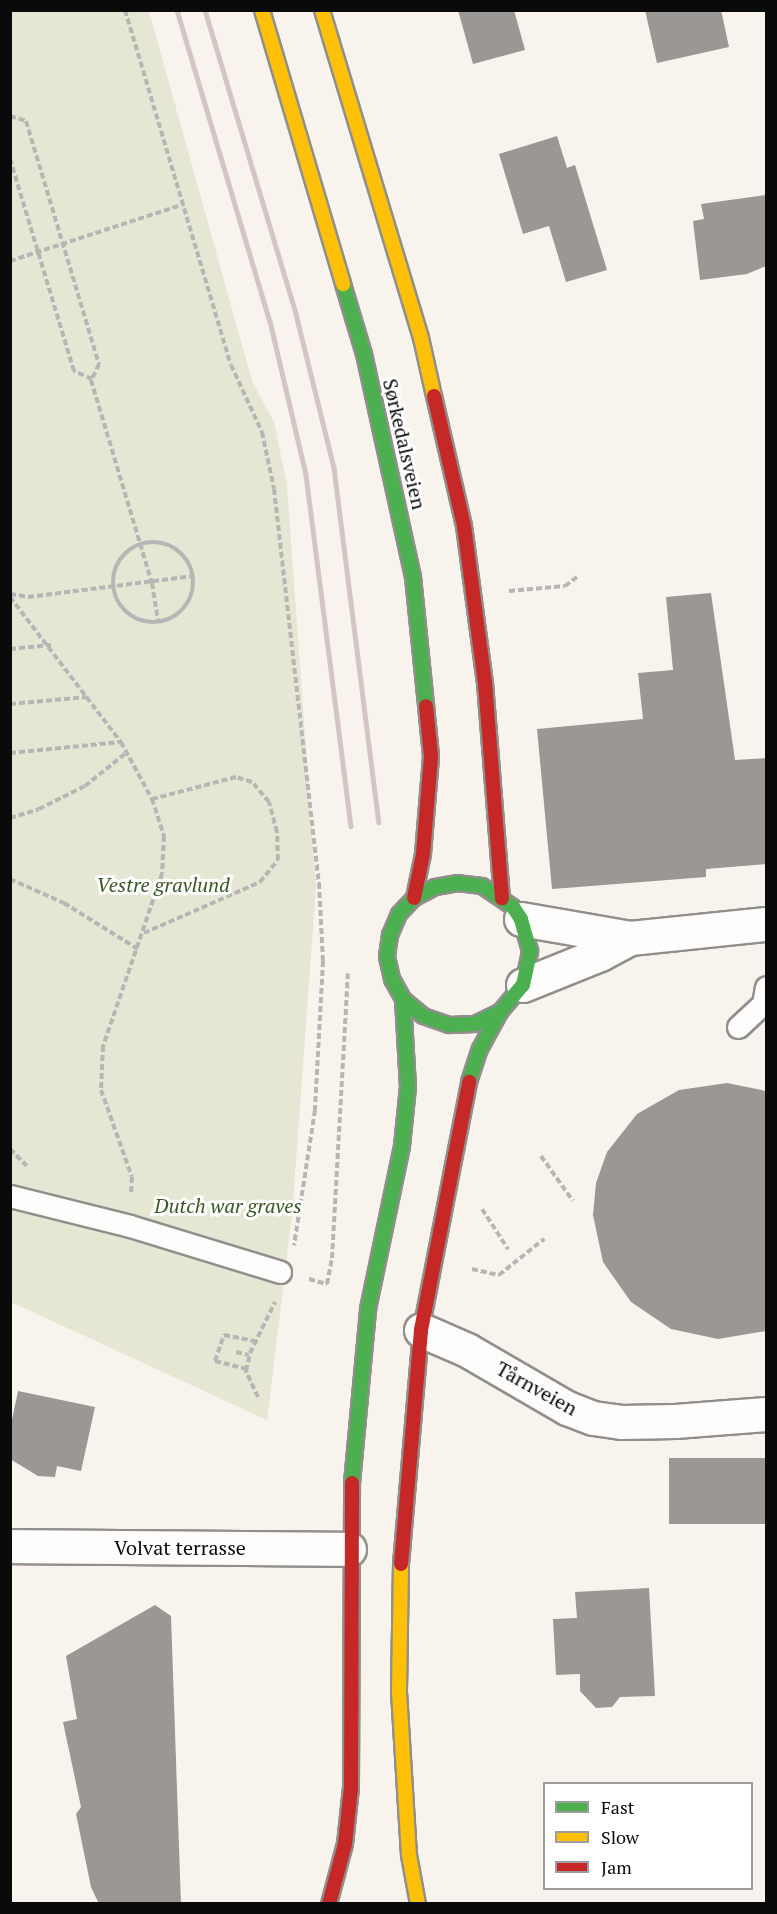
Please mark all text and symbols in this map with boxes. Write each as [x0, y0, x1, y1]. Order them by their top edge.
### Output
street label: Sørkedalsveien [378, 376, 432, 512]
park label: Vestre gravlund [96, 872, 230, 896]
park label: Dutch war graves [154, 1193, 302, 1217]
street label: Tårnveien [492, 1356, 582, 1420]
street label: Volvat terrasse [114, 1535, 246, 1559]
legend [543, 1782, 753, 1890]
text: Fast [601, 1795, 634, 1819]
text: Slow [601, 1825, 639, 1849]
text: Jam [601, 1855, 632, 1879]

